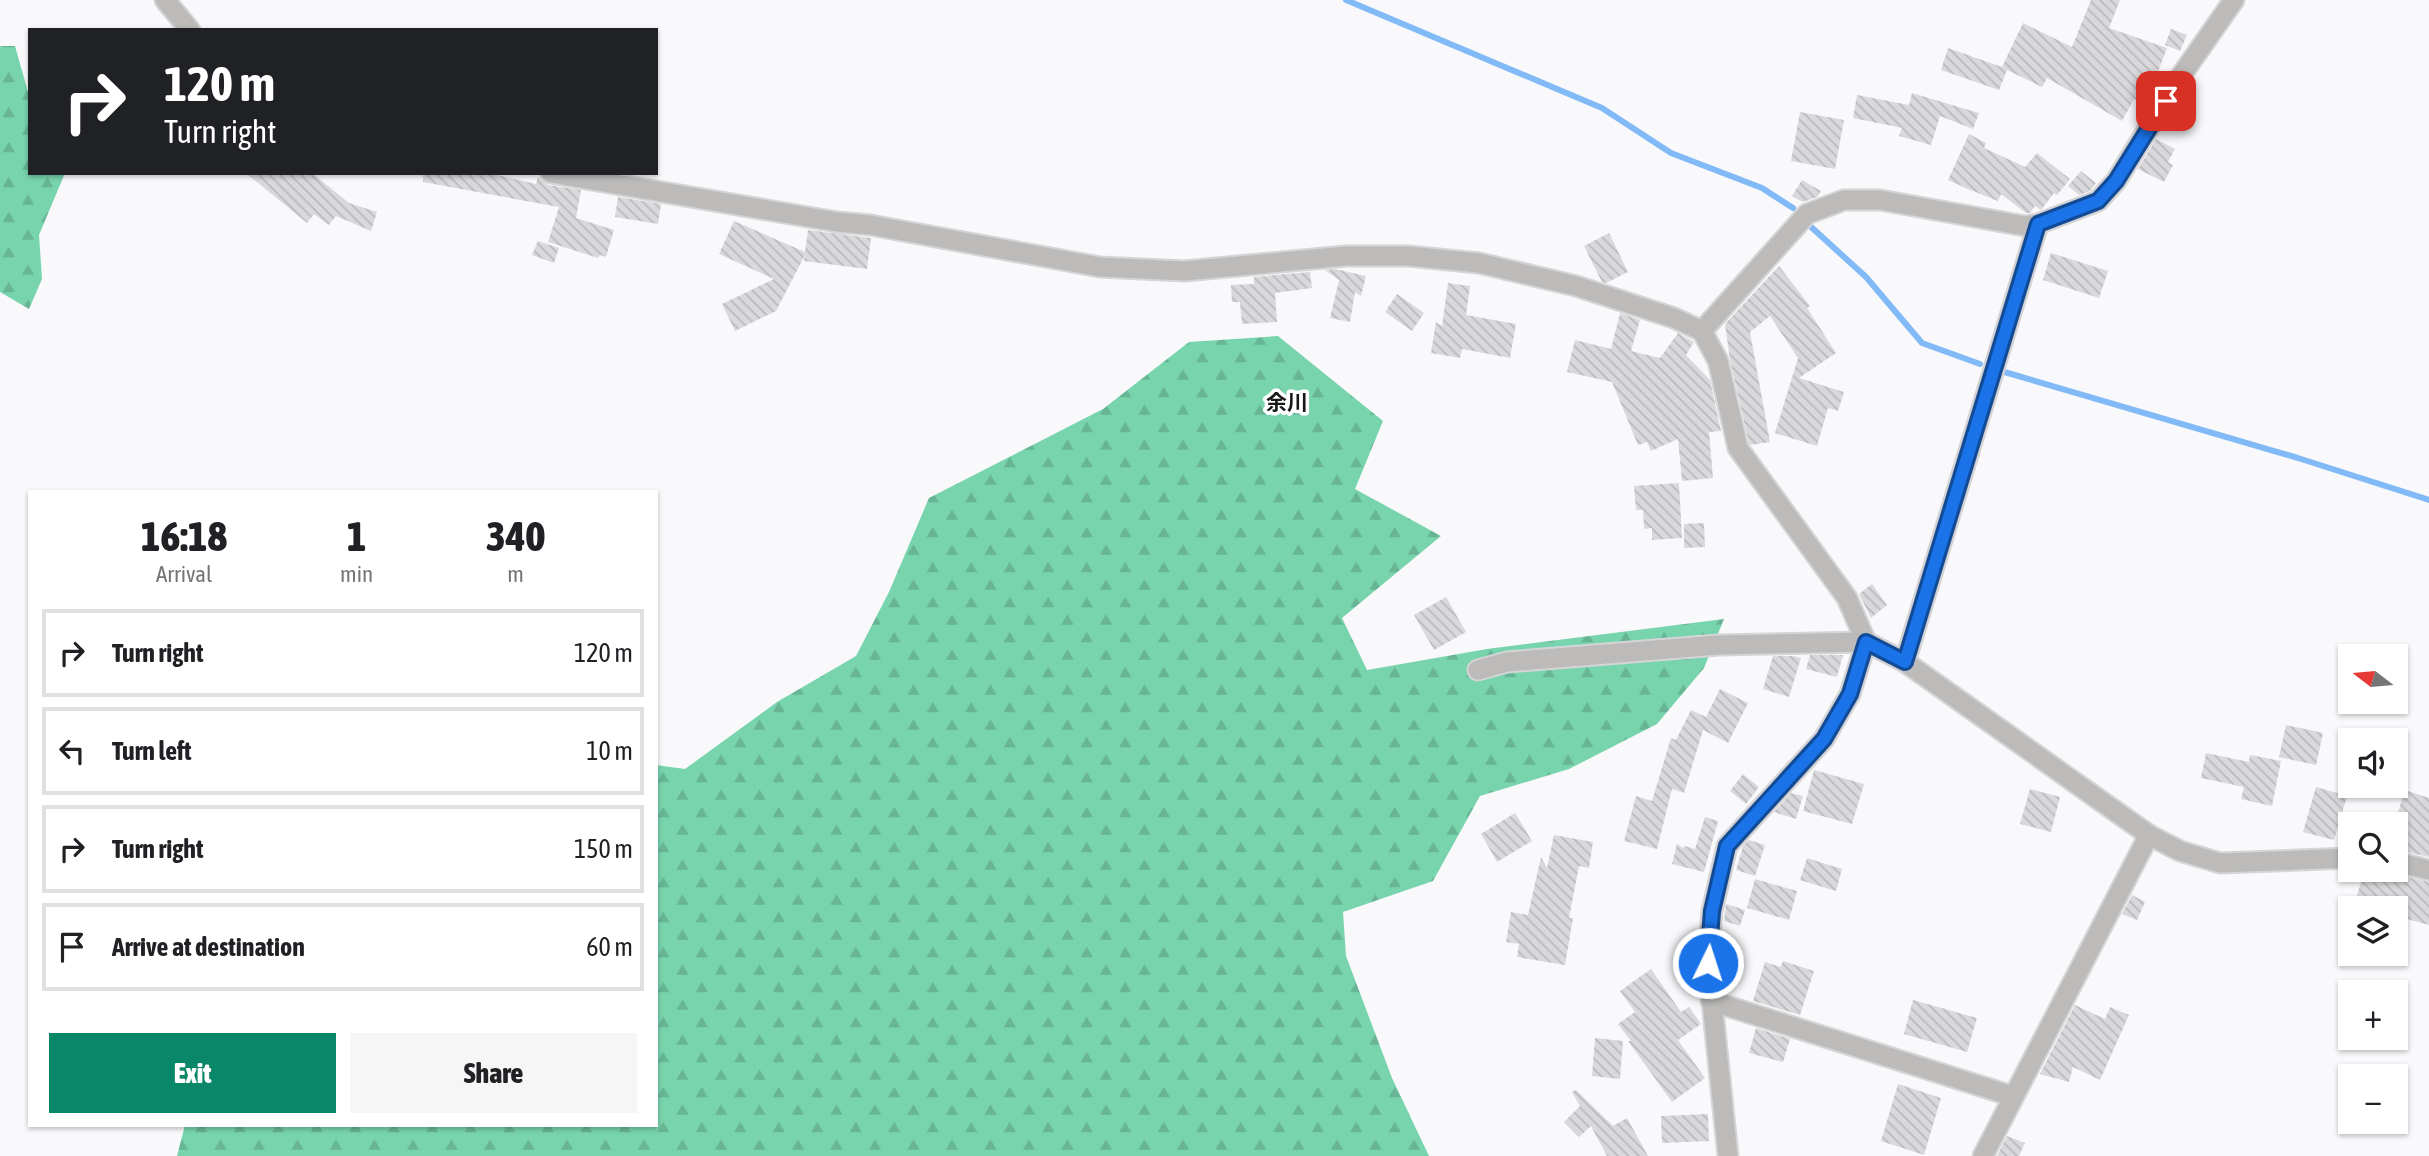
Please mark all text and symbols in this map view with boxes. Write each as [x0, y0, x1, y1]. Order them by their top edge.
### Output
text: 120 m [164, 55, 275, 111]
icon: right [49, 56, 140, 147]
pin [2136, 71, 2196, 131]
icon: arrive [2147, 82, 2185, 120]
text: Turn right [164, 113, 277, 150]
district label: 余川 [1266, 390, 1308, 414]
text: 16:18 [141, 512, 227, 560]
text: 1 [347, 512, 366, 560]
text: 340 [486, 512, 545, 560]
text: Arrival [156, 561, 212, 587]
text: min [340, 561, 373, 587]
text: m [507, 561, 524, 587]
icon: right [53, 634, 91, 672]
text: Turn right [112, 638, 203, 668]
text: 120 m [574, 638, 633, 668]
north arrow [2338, 644, 2408, 714]
map controls [2338, 644, 2408, 1134]
button: sound [2338, 728, 2408, 798]
icon: left [53, 732, 91, 770]
text: Turn left [112, 736, 192, 766]
text: 10 m [586, 736, 633, 766]
button: search [2338, 812, 2408, 882]
icon: right [53, 830, 91, 868]
text: Turn right [112, 834, 203, 864]
text: 150 m [574, 834, 633, 864]
button: layers [2338, 896, 2408, 966]
position arrow [1671, 926, 1745, 1000]
icon: arrive [53, 928, 91, 966]
text: Arrive at destination [112, 932, 305, 962]
text: 60 m [586, 932, 633, 962]
button: + [2338, 980, 2408, 1050]
button: Exit [49, 1033, 336, 1113]
button: Share [350, 1033, 637, 1113]
button: − [2338, 1064, 2408, 1134]

